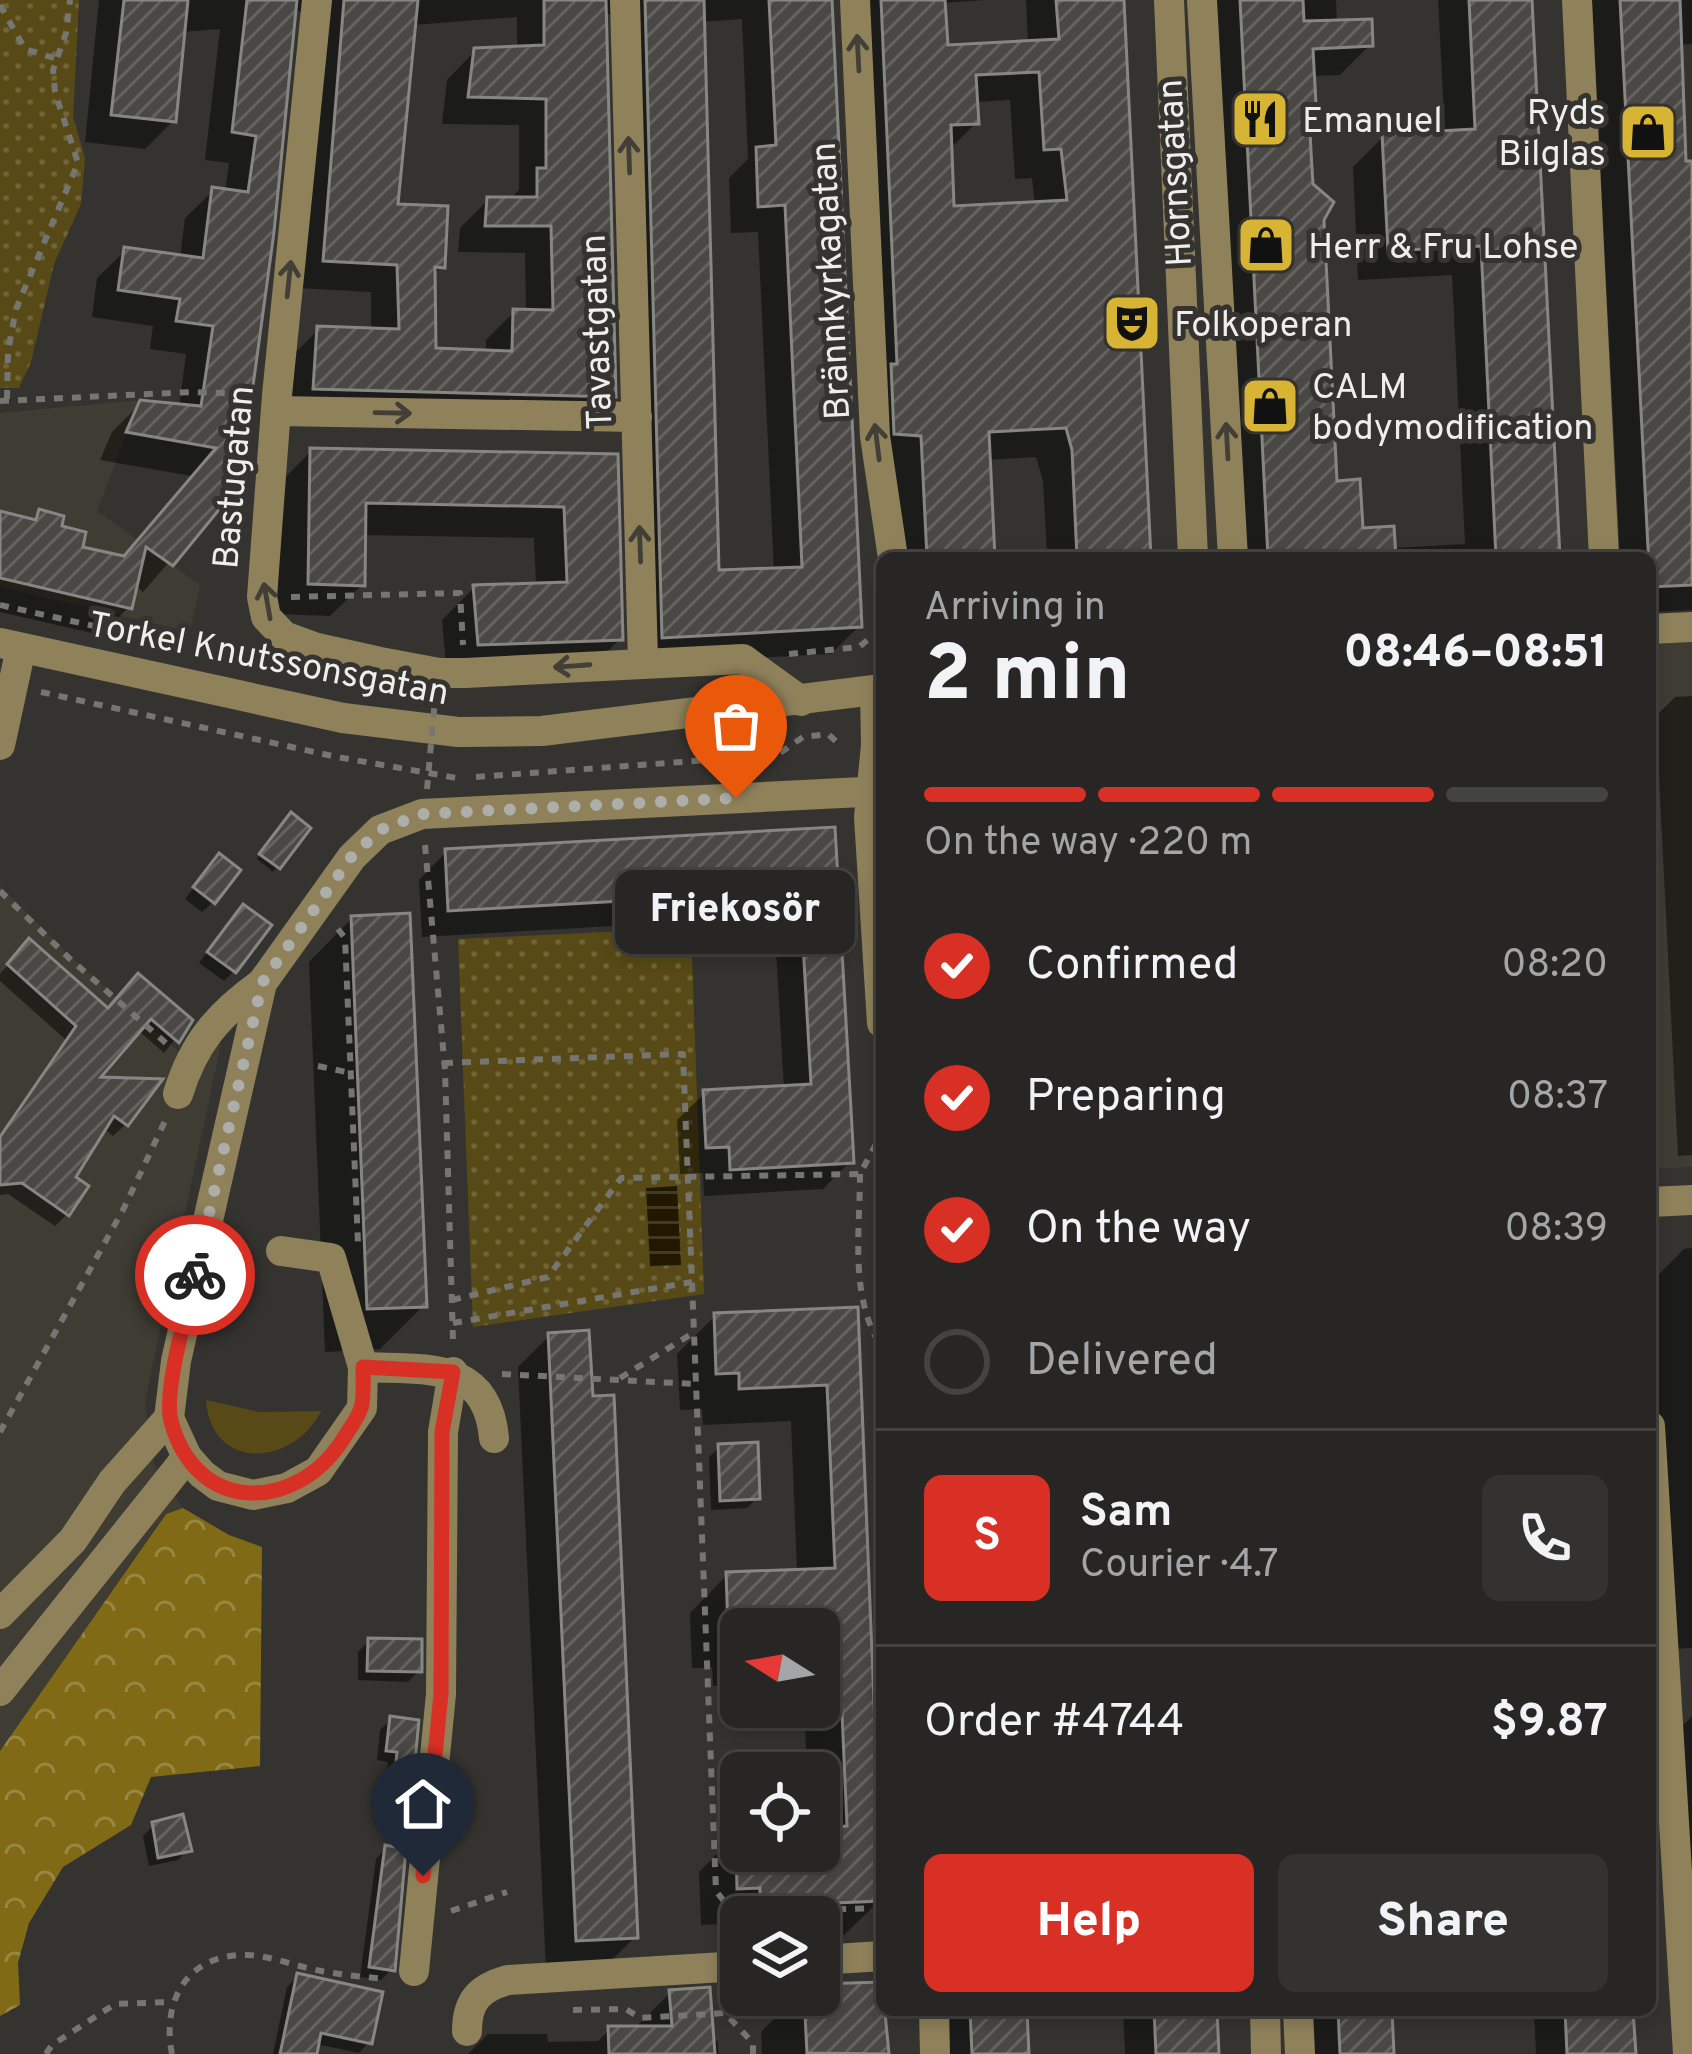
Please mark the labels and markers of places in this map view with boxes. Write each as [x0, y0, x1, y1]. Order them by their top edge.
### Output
restaurant icon: Emanuel [1229, 88, 1291, 150]
place label: Ryds Bilglas [1498, 92, 1606, 179]
place label: Emanuel [1302, 100, 1443, 146]
shop icon: Ryds Bilglas [1617, 101, 1679, 163]
shop icon: Herr & Fru Lohse [1235, 214, 1297, 276]
place label: Herr & Fru Lohse [1308, 226, 1578, 272]
theatre icon: Folkoperan [1101, 292, 1163, 354]
place label: Folkoperan [1174, 304, 1352, 350]
place label: CALM bodymodification [1312, 366, 1594, 453]
shop icon: CALM bodymodification [1239, 375, 1301, 437]
pin [685, 675, 787, 798]
callout: Friekosör [616, 870, 856, 954]
pin [372, 1753, 474, 1876]

